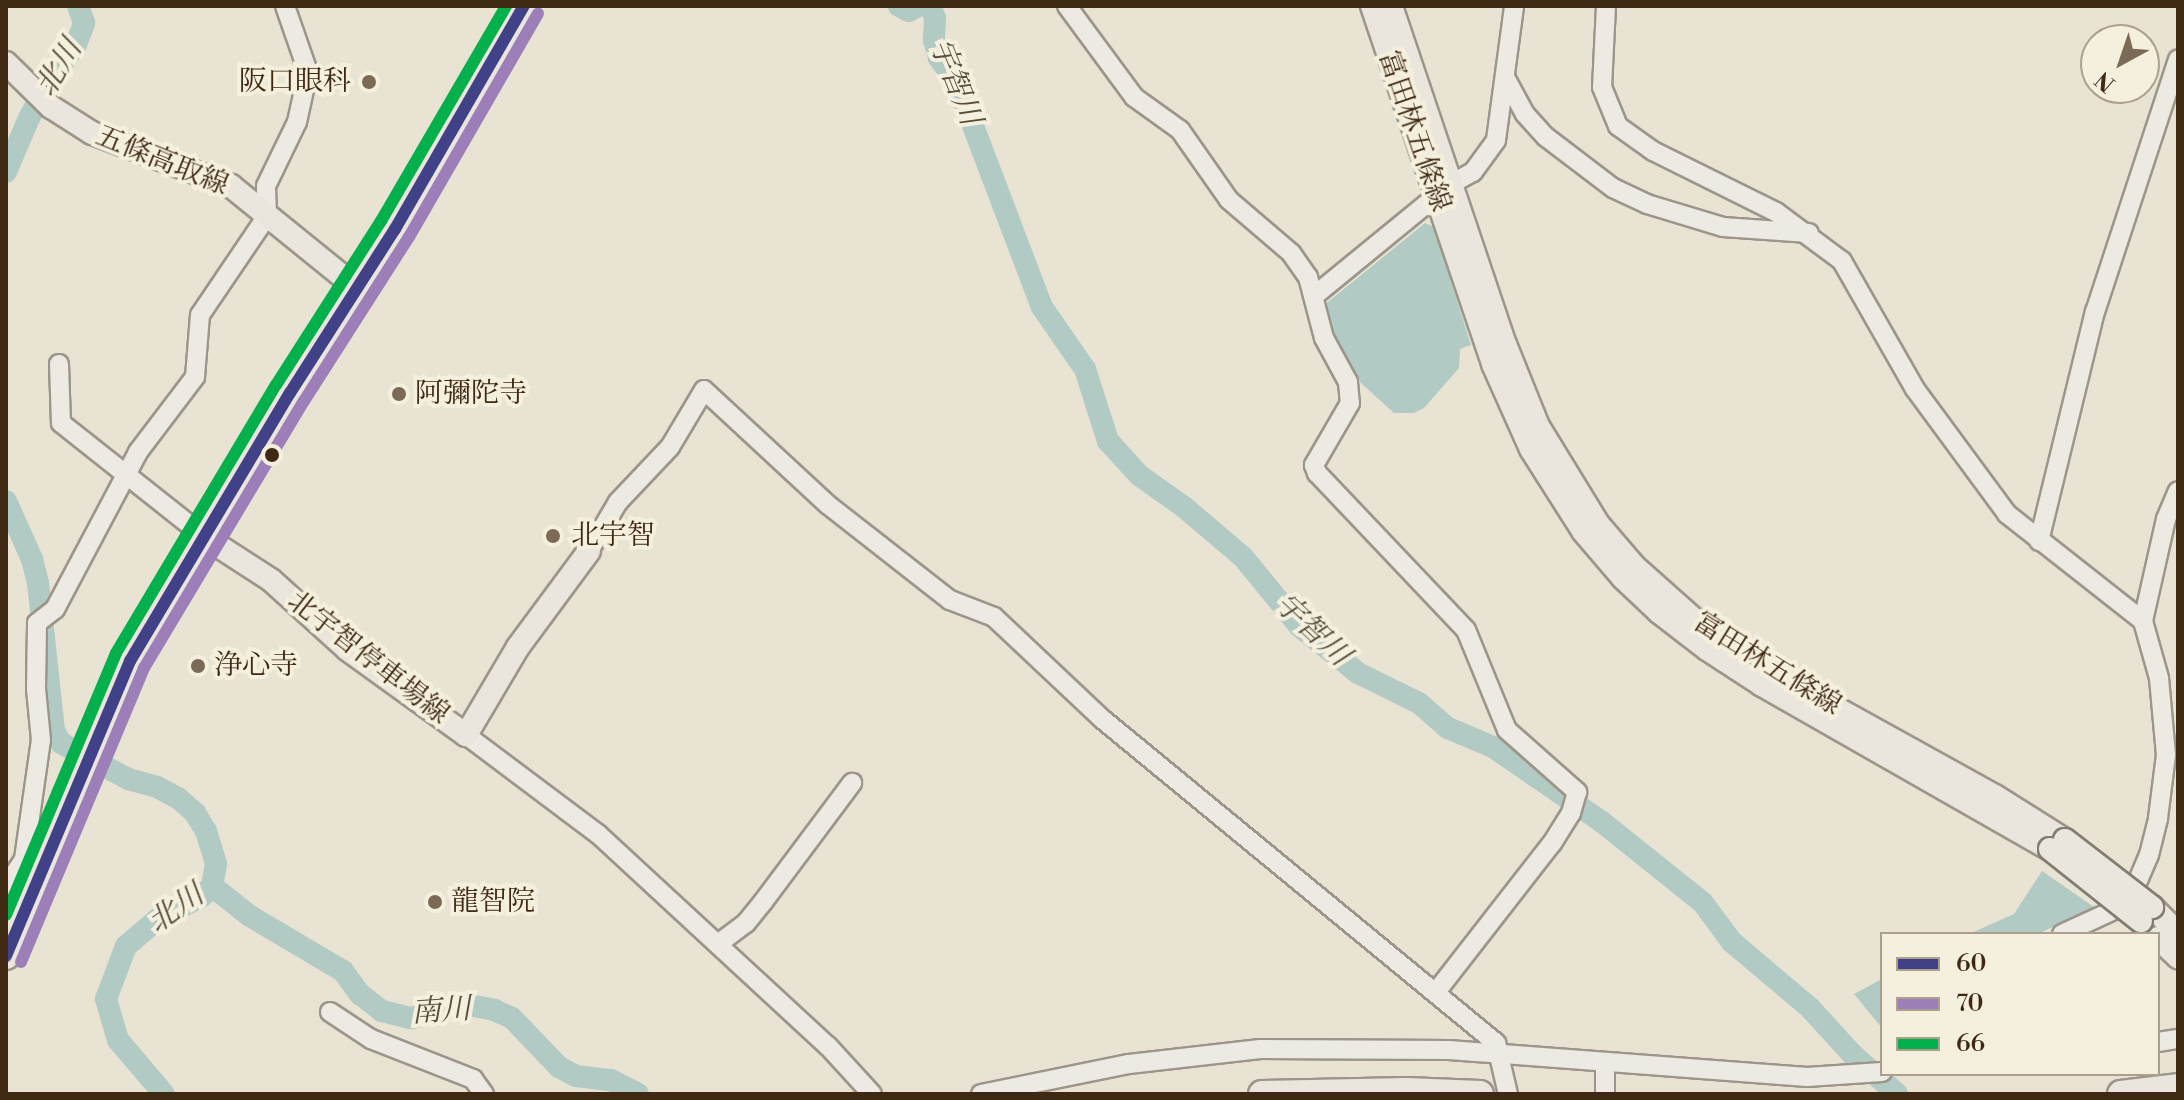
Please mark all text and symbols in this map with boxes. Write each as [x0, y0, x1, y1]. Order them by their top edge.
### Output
north arrow [2080, 24, 2160, 104]
water label: 北川 [28, 33, 90, 103]
water label: 宇智川 [921, 34, 989, 130]
street label: 富田林五條線 [1371, 46, 1457, 216]
place label: 阪口眼科 [239, 65, 351, 99]
text: N [2090, 65, 2121, 97]
marker: 阪口眼科 [358, 71, 380, 93]
street label: 五條高取線 [91, 119, 233, 203]
place label: 阿彌陀寺 [415, 377, 527, 411]
marker: 阿彌陀寺 [390, 385, 408, 403]
unlabelled marker [264, 447, 280, 463]
place label: 北宇智 [571, 519, 655, 553]
marker: 北宇智 [542, 525, 564, 547]
street label: 北宇智停車場線 [280, 584, 456, 732]
water label: 宇智川 [1267, 586, 1357, 674]
street label: 富田林五條線 [1687, 605, 1847, 723]
place label: 浄心寺 [214, 649, 298, 683]
marker: 浄心寺 [189, 657, 207, 675]
water label: 北川 [141, 877, 211, 941]
place label: 龍智院 [451, 885, 535, 919]
marker: 龍智院 [426, 893, 444, 911]
legend [1880, 932, 2160, 1076]
text: 60 [1956, 949, 1986, 979]
text: 70 [1956, 989, 1983, 1019]
water label: 南川 [410, 991, 472, 1031]
text: 66 [1956, 1029, 1985, 1059]

